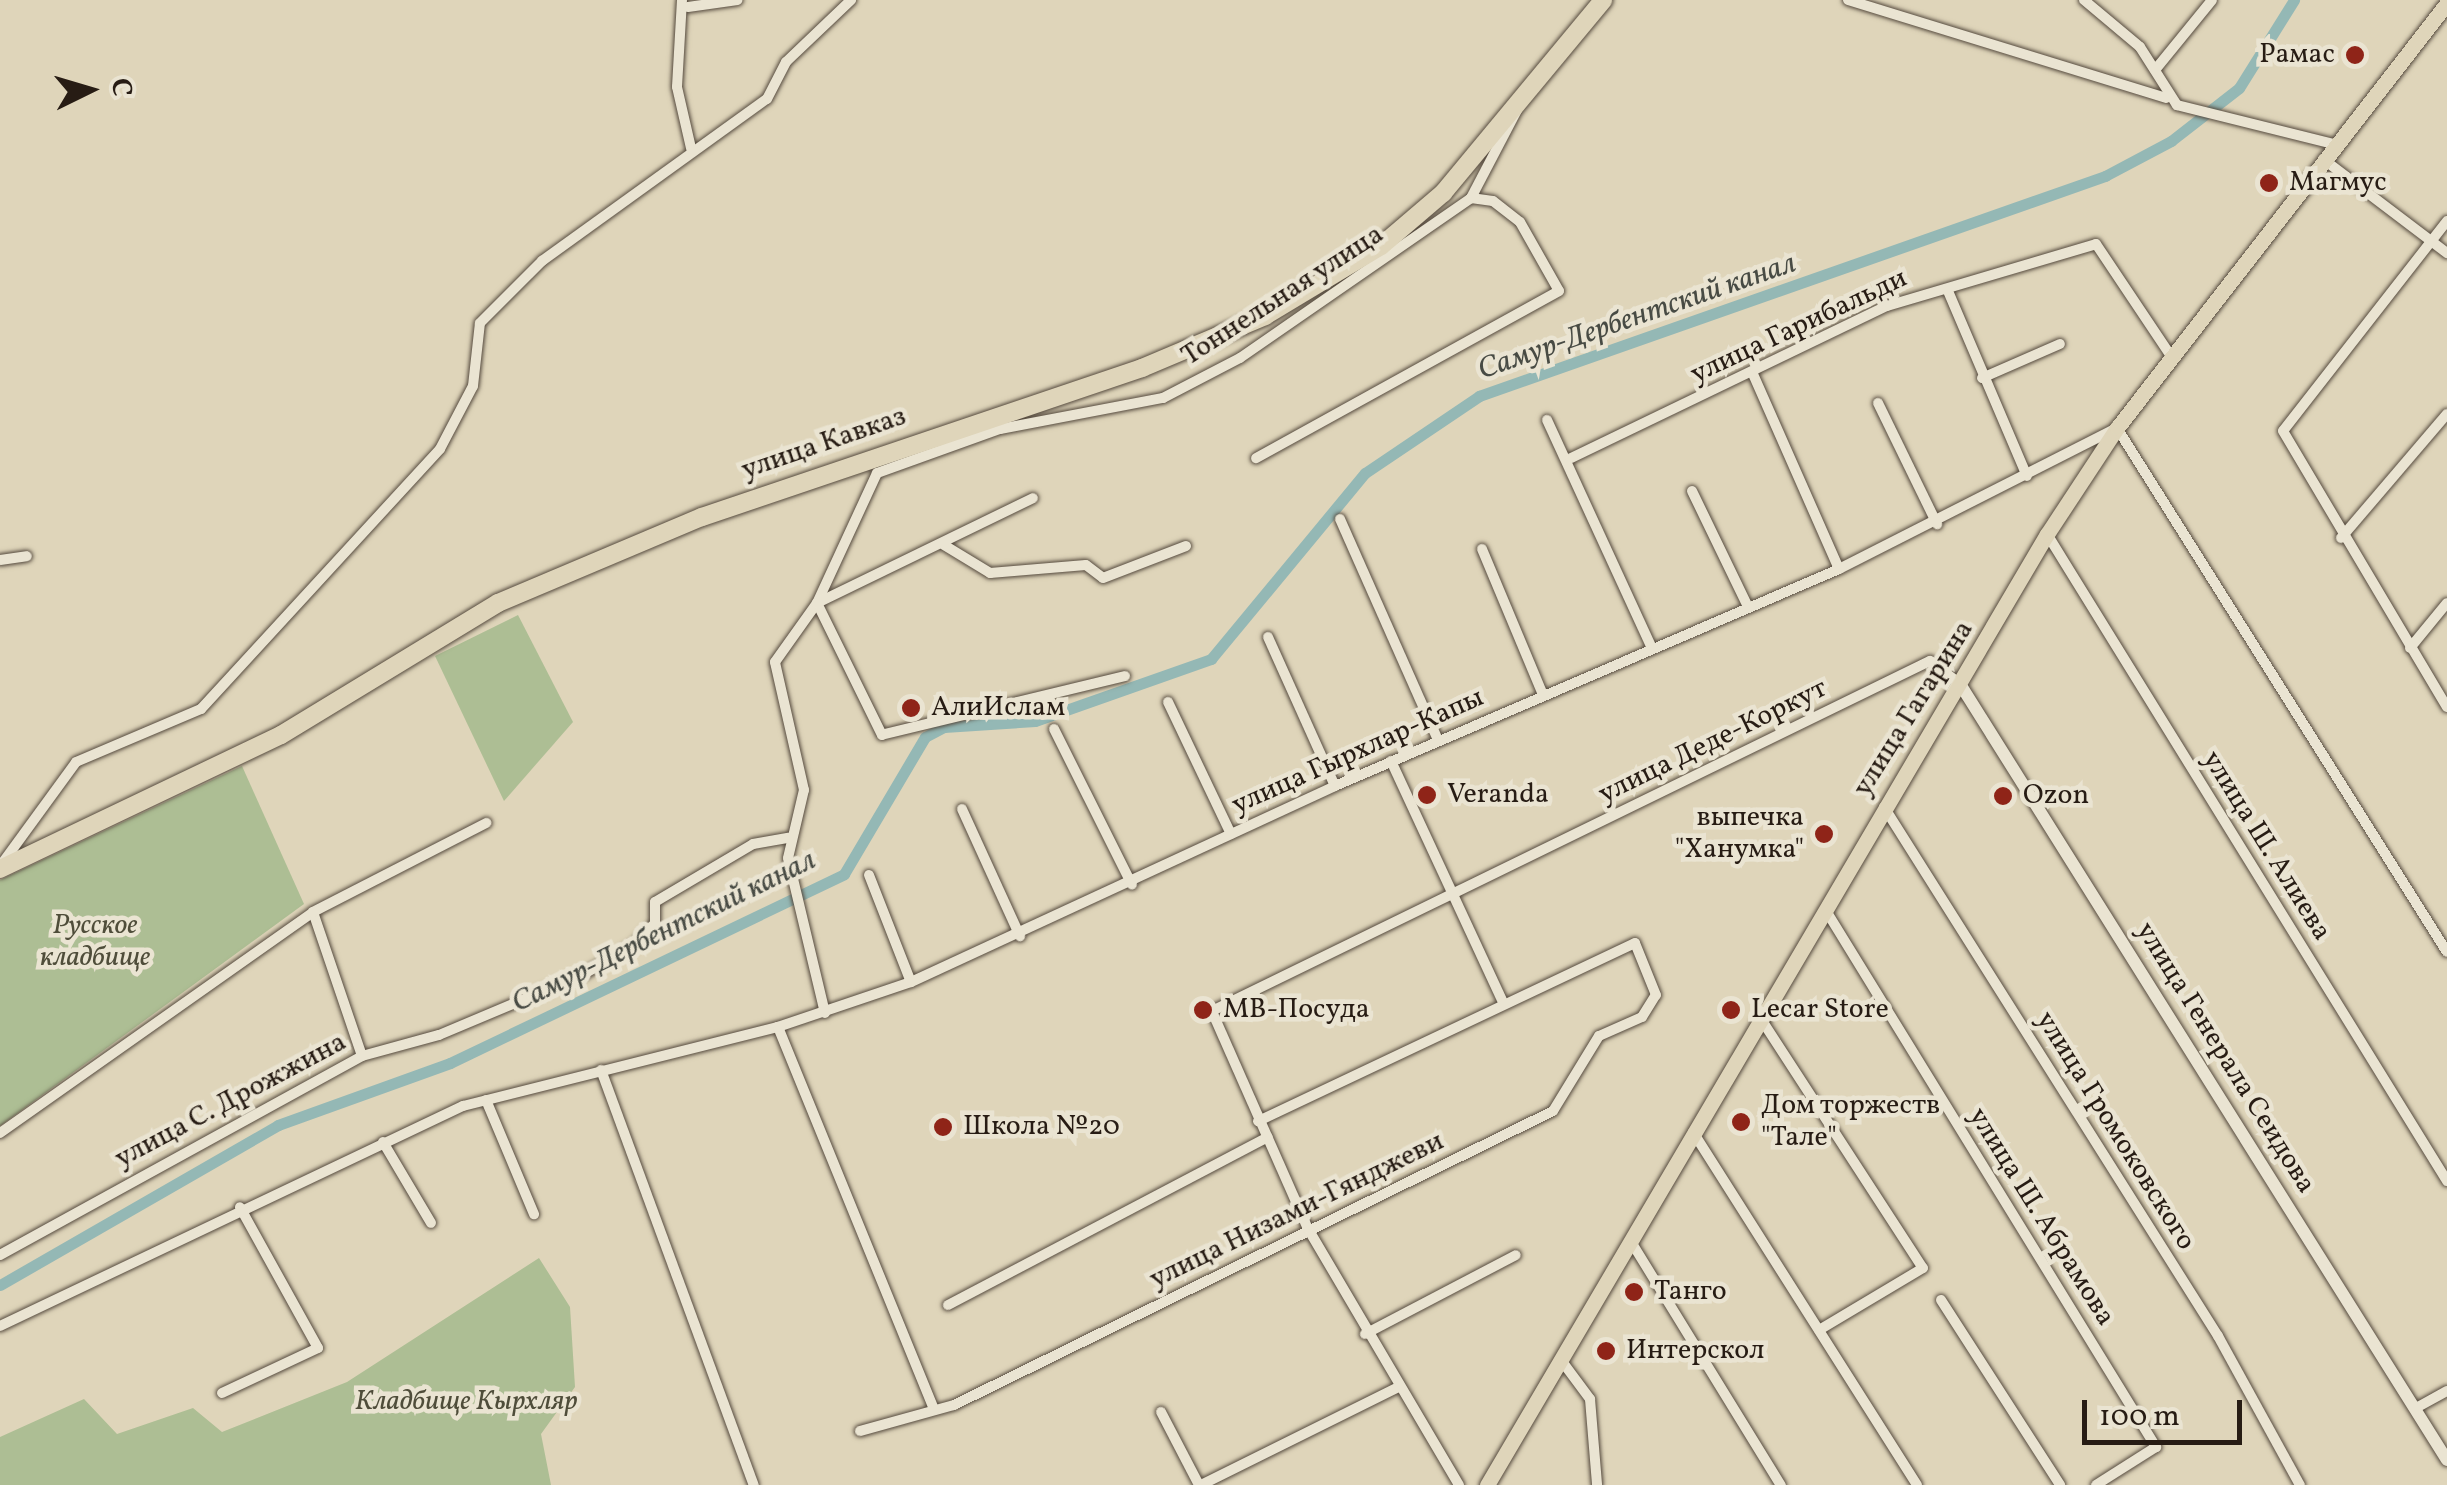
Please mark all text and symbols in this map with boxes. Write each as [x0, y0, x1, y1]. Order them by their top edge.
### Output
place label: Рамас [2259, 38, 2335, 72]
north arrow [40, 40, 140, 140]
marker: Рамас [2344, 44, 2366, 66]
text: С [100, 77, 141, 98]
place label: Магмус [2289, 166, 2387, 200]
marker: Магмус [2258, 172, 2280, 194]
street label: Тоннельная улица [1175, 218, 1391, 374]
water label: Самур-Дербентский канал [1473, 246, 1801, 388]
street label: улица Гарибальди [1685, 262, 1913, 392]
street label: улица Кавказ [737, 400, 911, 488]
street label: улица Гагарина [1847, 615, 1981, 803]
street label: улица Деде-Коркут [1593, 672, 1833, 812]
street label: улица Гырхлар-Капы [1227, 681, 1489, 823]
place label: АлиИслам [931, 691, 1065, 725]
marker: АлиИслам [900, 697, 922, 719]
street label: улица Ш. Алиева [2194, 745, 2338, 947]
place label: Veranda [1447, 778, 1549, 812]
place label: Ozon [2023, 779, 2089, 813]
marker: Veranda [1416, 784, 1438, 806]
marker: Ozon [1992, 785, 2014, 807]
place label: выпечка "Ханумка" [1675, 801, 1804, 867]
marker: выпечка "Ханумка" [1813, 823, 1835, 845]
water label: Самур-Дербентский канал [506, 843, 822, 1021]
park label: Русское кладбище [40, 909, 150, 975]
street label: улица Генерала Сеидова [2128, 916, 2322, 1200]
place label: МВ-Посуда [1223, 993, 1370, 1027]
place label: Lecar Store [1751, 993, 1889, 1027]
marker: МВ-Посуда [1192, 999, 1214, 1021]
marker: Lecar Store [1720, 999, 1742, 1021]
street label: улица Громоковского [2028, 1005, 2202, 1257]
street label: улица С. Дрожжина [110, 1026, 352, 1176]
place label: Дом торжеств "Тале" [1761, 1089, 1941, 1155]
street label: улица Ш. Абрамова [1960, 1102, 2122, 1332]
place label: Школа №20 [963, 1110, 1120, 1144]
marker: Дом торжеств "Тале" [1730, 1111, 1752, 1133]
marker: Школа №20 [932, 1116, 954, 1138]
street label: улица Низами-Гянджеви [1144, 1125, 1450, 1297]
place label: Танго [1654, 1275, 1727, 1309]
marker: Танго [1623, 1281, 1645, 1303]
place label: Интерскол [1626, 1334, 1765, 1368]
marker: Интерскол [1595, 1340, 1617, 1362]
scale bar [2087, 1380, 2247, 1442]
park label: Кладбище Кырхляр [355, 1385, 577, 1419]
text: 100 m [2099, 1396, 2180, 1438]

